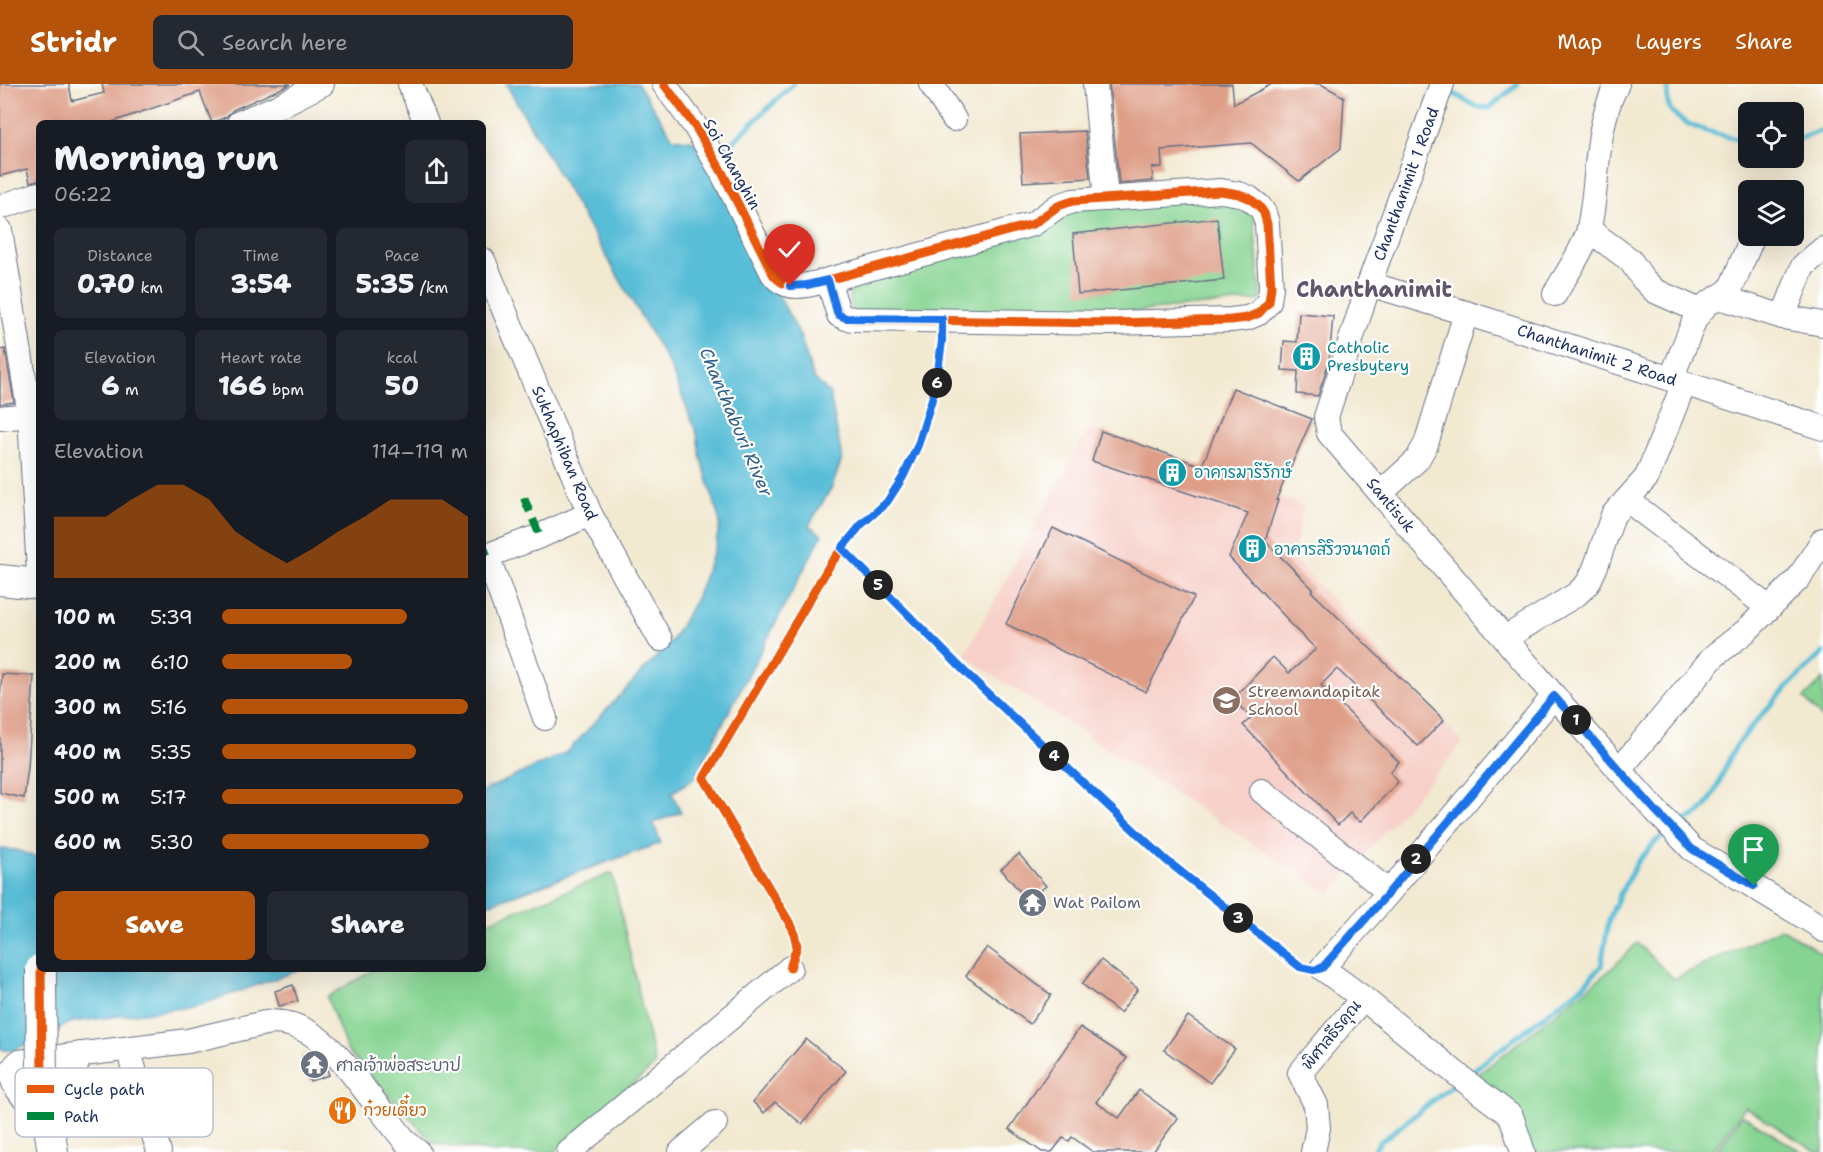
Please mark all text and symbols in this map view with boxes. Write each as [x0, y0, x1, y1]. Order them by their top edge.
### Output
search box [153, 15, 573, 69]
text: Stridr [30, 23, 117, 61]
icon: search [174, 26, 207, 59]
text: Search here [222, 28, 348, 57]
text: Map [1557, 28, 1602, 56]
text: Layers [1635, 28, 1702, 56]
text: Share [1735, 28, 1793, 56]
map controls [1738, 102, 1804, 246]
button: locate [1738, 102, 1804, 168]
street label: Chanthanimit 1 Road [1368, 104, 1444, 264]
street label: Soi Changhin [698, 115, 766, 213]
text: Morning run [54, 136, 278, 181]
button: share [405, 140, 468, 203]
button: layers [1738, 180, 1804, 246]
text: 06:22 [54, 181, 112, 207]
pin [764, 224, 815, 286]
icon: check [773, 233, 806, 266]
text: Distance [87, 245, 153, 266]
text: Time [243, 245, 279, 266]
text: Pace [384, 245, 420, 266]
text: 0.70 [77, 266, 135, 301]
text: 3:54 [230, 266, 292, 301]
text: 5:35 [356, 266, 414, 301]
district label: Chanthanimit [1296, 275, 1452, 304]
text: km [135, 277, 163, 298]
text: /km [414, 277, 448, 298]
street label: Chanthanimit 2 Road [1514, 319, 1680, 391]
place label: Catholic Presbytery [1327, 337, 1409, 376]
building icon: Catholic Presbytery [1290, 340, 1322, 372]
water label: Chanthaburi River [694, 344, 778, 501]
text: Elevation [84, 347, 156, 368]
text: Heart rate [220, 347, 302, 368]
text: kcal [386, 347, 418, 368]
text: 6 [101, 368, 119, 403]
text: 166 [218, 368, 266, 403]
text: 50 [385, 368, 419, 403]
pin: 6 [922, 368, 952, 398]
text: 6 [931, 372, 943, 393]
text: m [119, 379, 139, 400]
text: bpm [266, 379, 304, 400]
street label: Sukhaphiban Road [527, 383, 603, 523]
text: Elevation [54, 438, 144, 464]
text: 114–119 m [372, 438, 468, 464]
building icon: อาคารมารีรักษ์ [1157, 456, 1189, 488]
place label: อาคารมารีรักษ์ [1194, 461, 1294, 483]
street label: Santisuk [1362, 473, 1420, 537]
building icon: อาคารสิริวจนาตถ์ [1237, 533, 1269, 565]
place label: อาคารสิริวจนาตถ์ [1274, 538, 1391, 560]
pin: 5 [863, 570, 893, 600]
text: 5 [873, 574, 883, 595]
text: 100 m [54, 604, 116, 630]
text: 5:39 [150, 604, 193, 630]
text: 200 m [54, 649, 121, 675]
text: 6:10 [150, 649, 189, 675]
place label: Streemandapitak School [1248, 681, 1381, 720]
school or university icon: Streemandapitak School [1211, 684, 1243, 716]
text: 300 m [54, 694, 121, 720]
text: 5:16 [150, 694, 187, 720]
pin: 1 [1561, 705, 1591, 735]
text: 1 [1572, 709, 1580, 730]
text: 400 m [54, 739, 121, 765]
text: 5:35 [150, 739, 192, 765]
pin: 4 [1039, 741, 1069, 771]
text: 4 [1048, 745, 1060, 766]
text: 500 m [54, 784, 120, 810]
text: 5:17 [150, 784, 187, 810]
pin [1728, 824, 1779, 886]
text: 600 m [54, 829, 121, 855]
text: 5:30 [150, 829, 194, 855]
icon: arrive [1737, 833, 1770, 866]
pin: 2 [1401, 844, 1431, 874]
text: 2 [1410, 848, 1422, 869]
temple icon: Wat Pailom [1016, 886, 1048, 918]
button: Save [54, 891, 255, 960]
button: Share [267, 891, 468, 960]
place label: Wat Pailom [1053, 892, 1141, 913]
pin: 3 [1223, 903, 1253, 933]
text: 3 [1232, 907, 1244, 928]
street label: พิศาลธีรคุณ [1296, 996, 1367, 1076]
temple icon: ศาลเจ้าพ่อสระบาป [299, 1049, 331, 1081]
place label: ศาลเจ้าพ่อสระบาป [336, 1054, 461, 1076]
legend [15, 1068, 213, 1137]
text: Cycle path [64, 1079, 145, 1100]
restaurant icon: ก๋วยเตี๋ยว [326, 1094, 358, 1126]
place label: ก๋วยเตี๋ยว [363, 1094, 427, 1121]
text: Path [64, 1106, 99, 1127]

